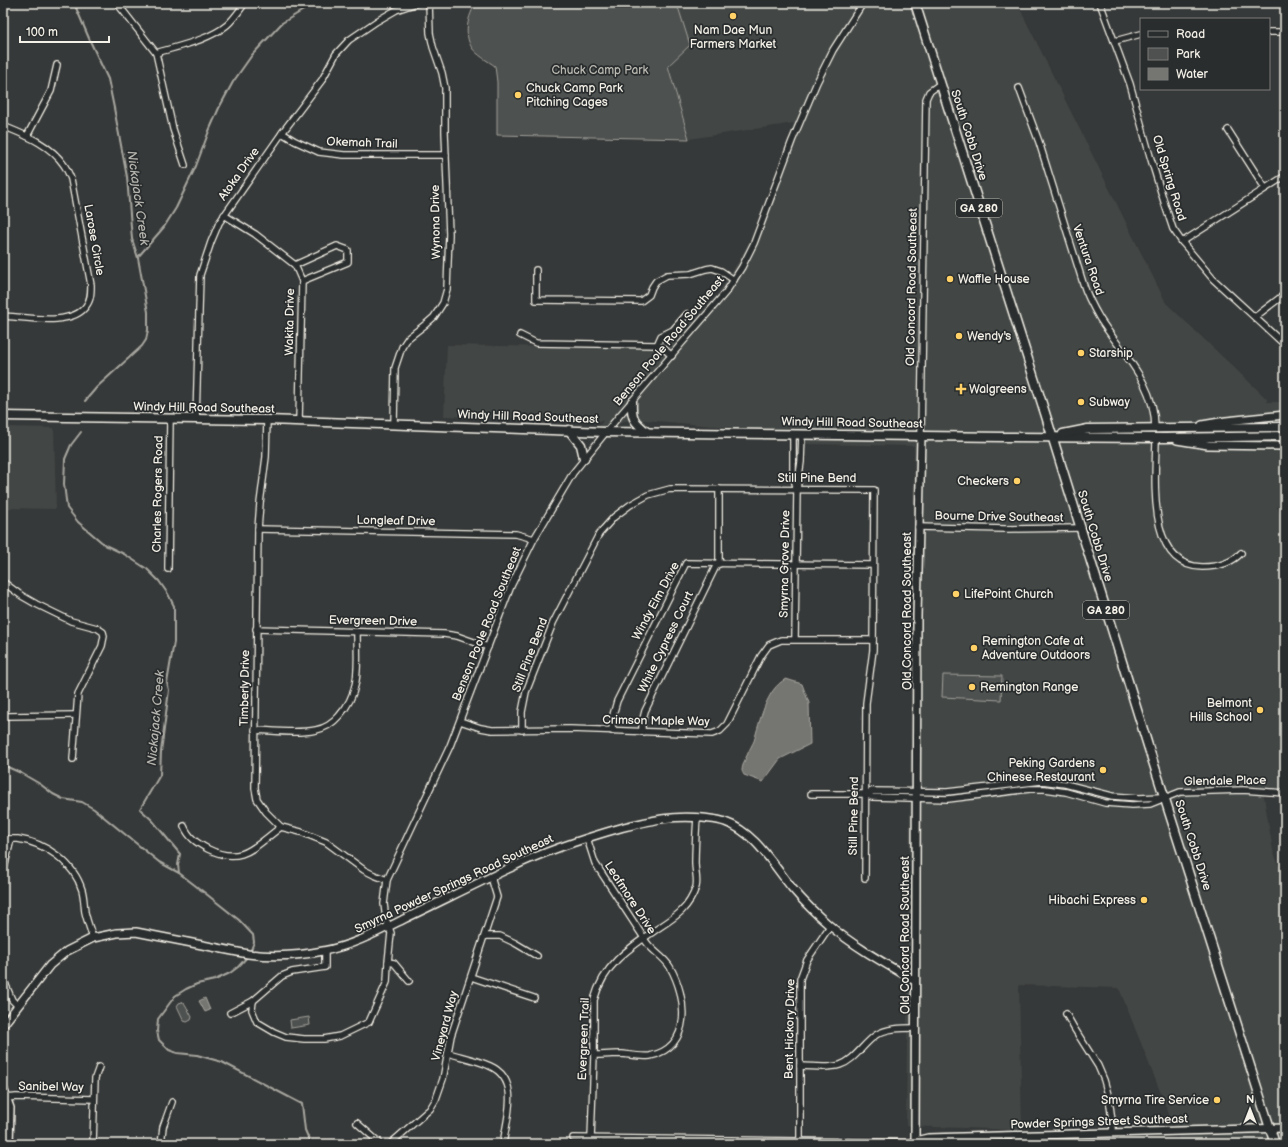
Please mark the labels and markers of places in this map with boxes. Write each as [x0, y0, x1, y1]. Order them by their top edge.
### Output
marker: Nam Dae Mun Farmers Market [728, 11, 738, 21]
place label: Nam Dae Mun Farmers Market [690, 23, 777, 52]
place label: Chuck Camp Park Pitching Cages [526, 81, 623, 110]
marker: Chuck Camp Park Pitching Cages [513, 90, 523, 100]
place label: Waffle House [958, 272, 1030, 287]
marker: Waffle House [945, 274, 955, 284]
place label: Wendy's [967, 329, 1011, 344]
marker: Wendy's [954, 331, 964, 341]
place label: Starship [1089, 346, 1133, 361]
marker: Starship [1076, 348, 1086, 358]
place label: Walgreens [969, 382, 1027, 397]
marker: Walgreens [956, 384, 966, 394]
place label: Subway [1089, 395, 1130, 410]
marker: Subway [1076, 397, 1086, 407]
place label: Checkers [957, 474, 1009, 489]
marker: Checkers [1012, 476, 1022, 486]
place label: LifePoint Church [964, 587, 1054, 602]
marker: LifePoint Church [951, 589, 961, 599]
place label: Remington Cafe at Adventure Outdoors [982, 634, 1090, 663]
marker: Remington Cafe at Adventure Outdoors [969, 643, 979, 653]
place label: Remington Range [980, 680, 1078, 695]
marker: Remington Range [967, 682, 977, 692]
place label: Belmont Hills School [1190, 696, 1252, 725]
marker: Belmont Hills School [1255, 705, 1265, 715]
place label: Peking Gardens Chinese Restaurant [987, 756, 1095, 785]
marker: Peking Gardens Chinese Restaurant [1098, 765, 1108, 775]
place label: Hibachi Express [1048, 893, 1136, 908]
marker: Hibachi Express [1139, 895, 1149, 905]
place label: Smyrna Tire Service [1101, 1093, 1209, 1108]
marker: Smyrna Tire Service [1212, 1095, 1222, 1105]

